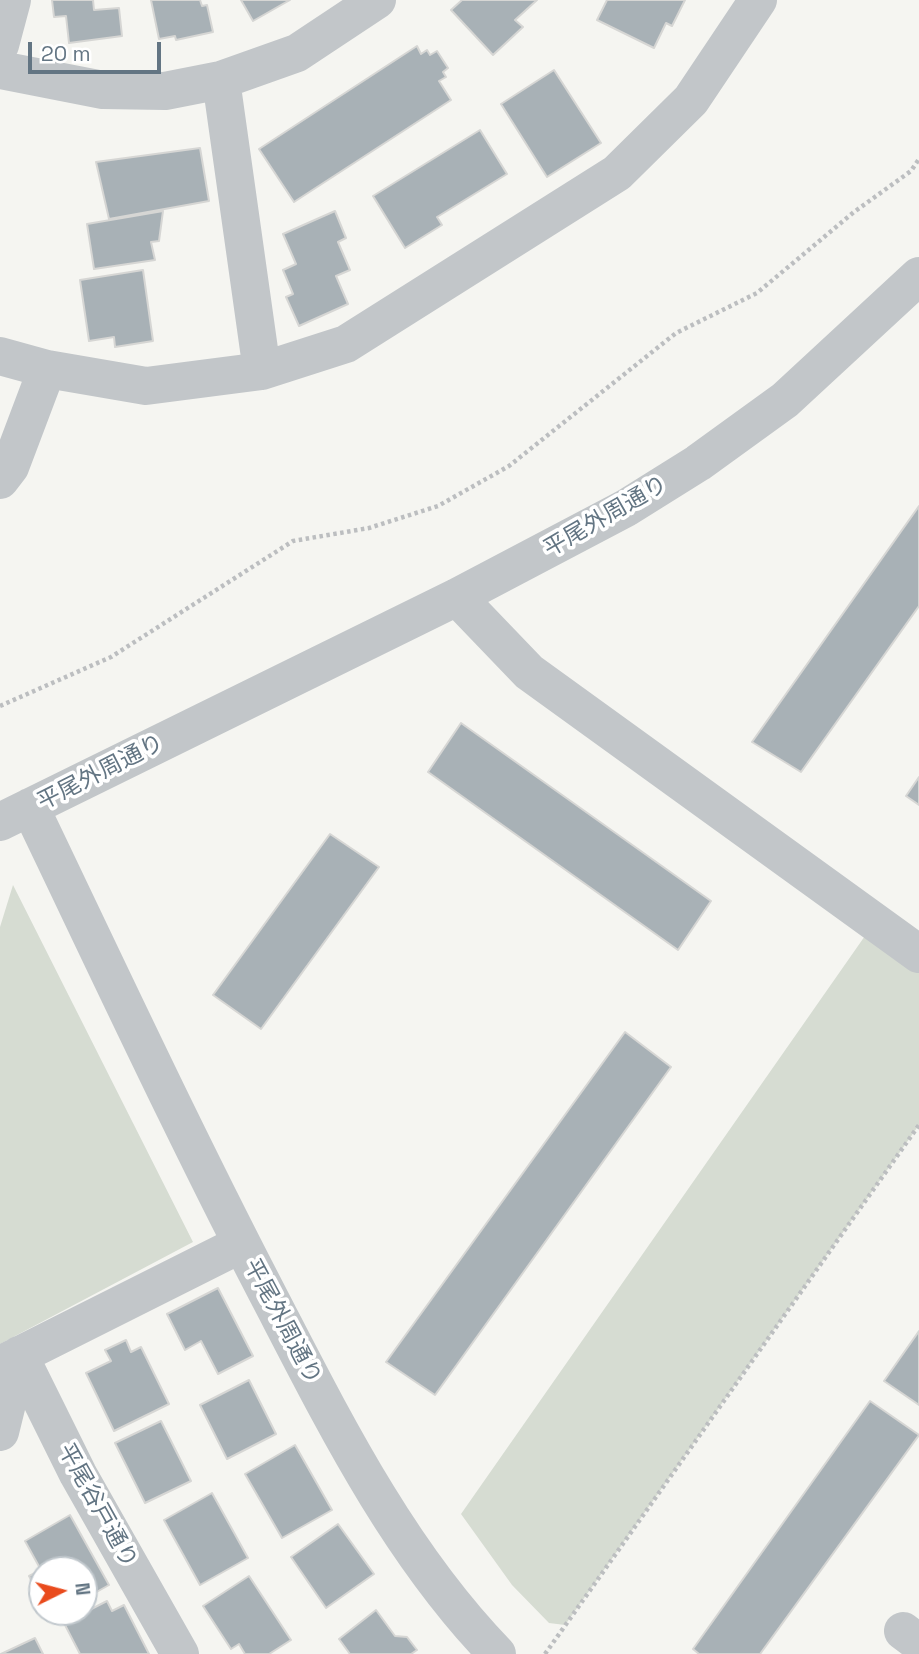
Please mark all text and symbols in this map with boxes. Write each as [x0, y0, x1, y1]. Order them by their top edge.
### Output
scale bar [32, 28, 164, 72]
text: 20 m [41, 40, 91, 67]
street label: 平尾外周通り [539, 471, 673, 563]
street label: 平尾外周通り [33, 729, 169, 817]
street label: 平尾外周通り [237, 1255, 327, 1389]
street label: 平尾谷戸通り [51, 1439, 143, 1573]
north arrow [28, 1556, 98, 1626]
text: N [69, 1581, 95, 1597]

